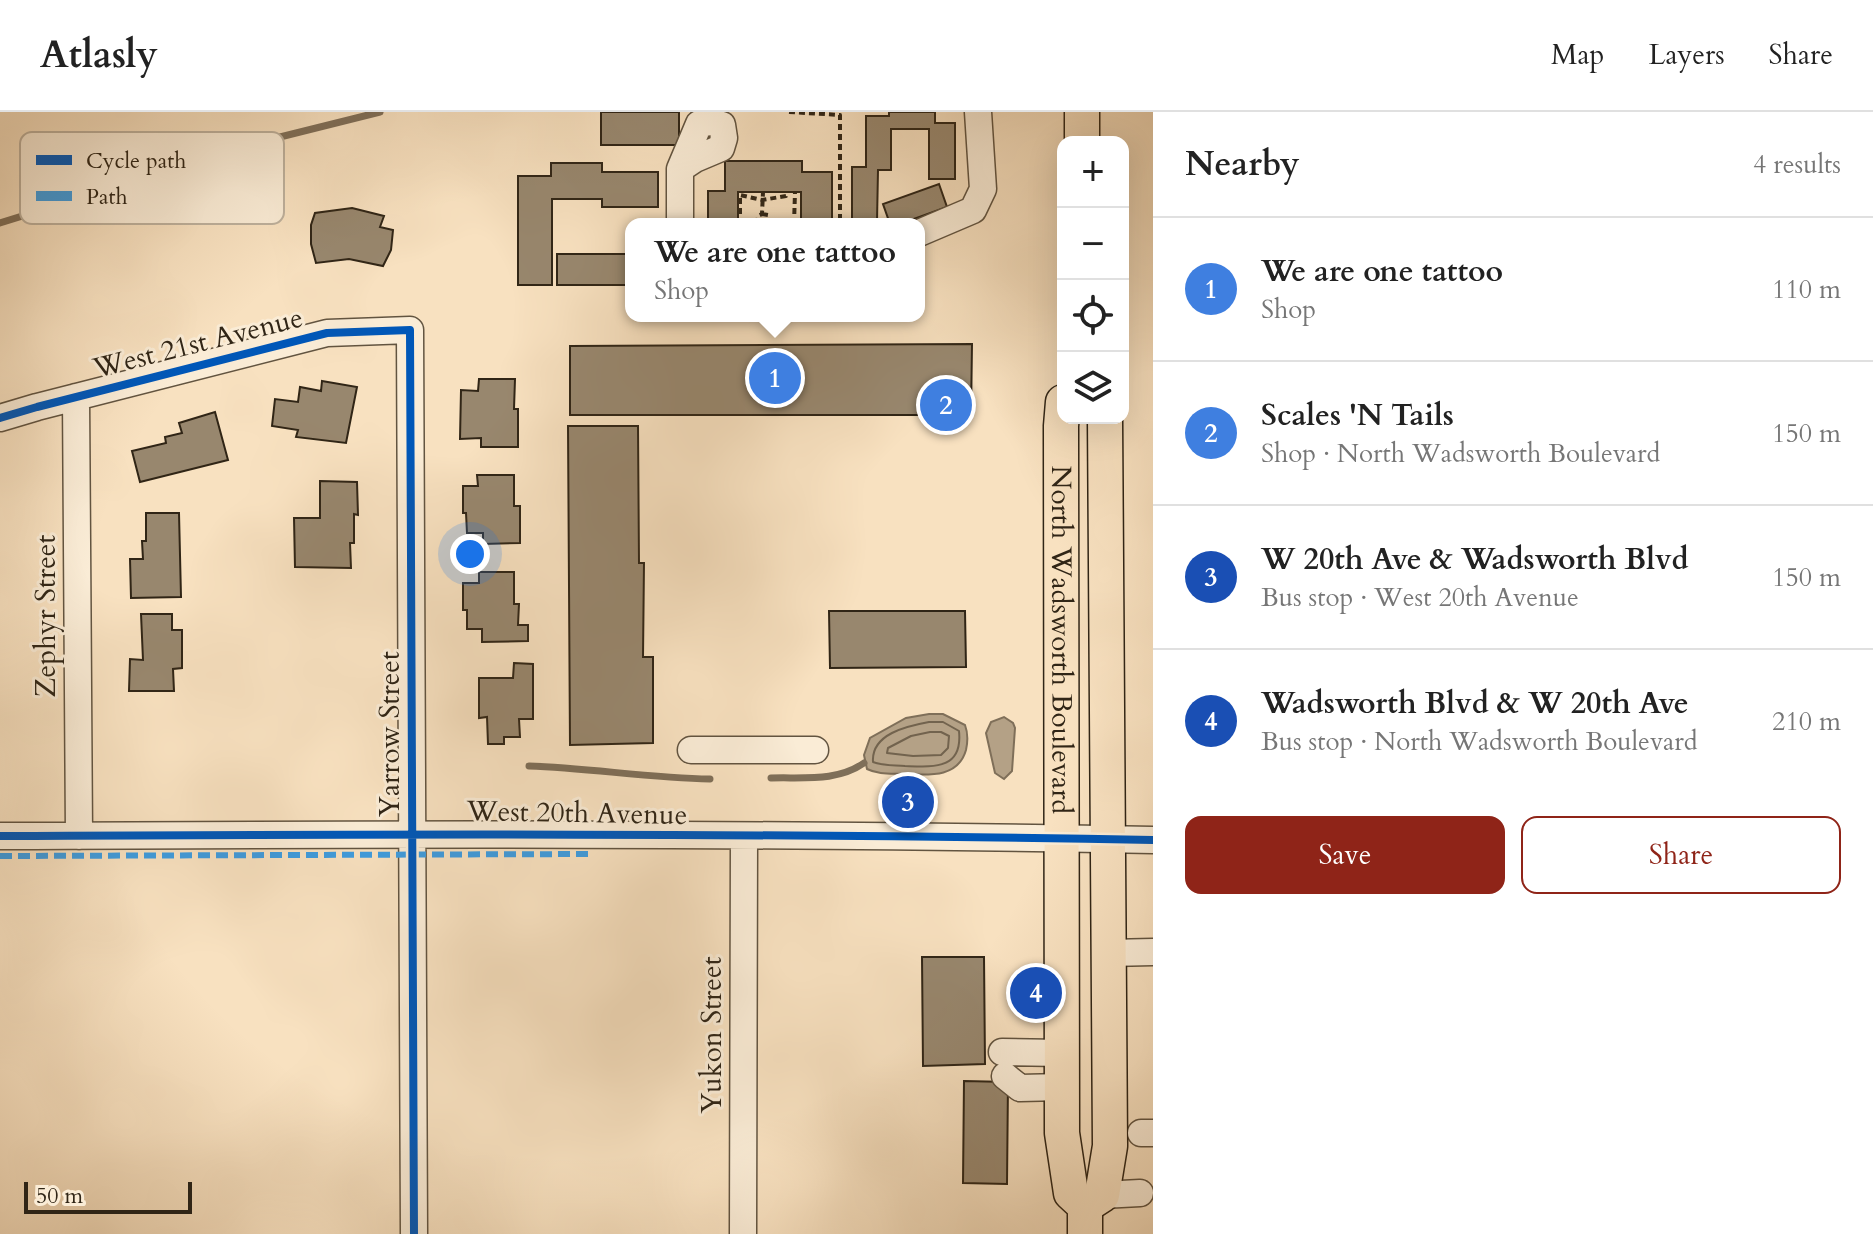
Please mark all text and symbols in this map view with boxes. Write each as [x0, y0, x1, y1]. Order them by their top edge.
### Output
text: Atlasly [40, 29, 158, 81]
text: Map [1551, 36, 1604, 74]
text: Layers [1648, 36, 1725, 74]
text: Share [1769, 36, 1833, 74]
legend [20, 132, 284, 224]
map controls [1057, 136, 1129, 424]
button: + [1057, 136, 1129, 208]
text: Nearby [1185, 141, 1300, 187]
text: Cycle path [86, 146, 186, 176]
text: 4 results [1753, 147, 1841, 182]
text: Path [86, 182, 128, 212]
button: − [1057, 208, 1129, 280]
popup [625, 218, 925, 322]
text: We are one tattoo [654, 232, 896, 273]
text: We are one tattoo [1261, 251, 1503, 292]
text: 1 [1204, 272, 1218, 307]
text: 110 m [1772, 272, 1841, 307]
text: Shop [654, 273, 709, 308]
button: locate [1057, 280, 1129, 352]
text: Shop [1261, 292, 1316, 327]
street label: West 21st Avenue [88, 299, 307, 388]
pin: 1 [749, 348, 801, 408]
button: layers [1057, 352, 1129, 424]
pin: 2 [920, 375, 972, 435]
text: Scales 'N Tails [1261, 395, 1454, 436]
text: 2 [1204, 416, 1218, 451]
text: 150 m [1772, 416, 1841, 451]
text: Shop · North Wadsworth Boulevard [1261, 436, 1660, 471]
street label: North Wadsworth Boulevard [1042, 466, 1081, 814]
street label: Zephyr Street [27, 534, 65, 697]
your location [450, 534, 490, 574]
text: W 20th Ave & Wadsworth Blvd [1261, 539, 1689, 580]
text: 3 [1204, 560, 1218, 595]
text: 150 m [1772, 560, 1841, 595]
text: Bus stop · West 20th Avenue [1261, 580, 1579, 615]
street label: Yarrow Street [371, 651, 409, 817]
text: Wadsworth Blvd & W 20th Ave [1261, 683, 1689, 724]
text: 4 [1204, 704, 1218, 739]
text: 210 m [1772, 704, 1841, 739]
text: Bus stop · North Wadsworth Boulevard [1261, 724, 1698, 759]
pin: 3 [882, 772, 934, 832]
street label: West 20th Avenue [465, 792, 688, 834]
button: Save [1185, 816, 1505, 894]
button: Share [1521, 816, 1841, 894]
street label: Yukon Street [693, 956, 731, 1114]
pin: 4 [1010, 963, 1062, 1023]
scale bar [24, 1178, 192, 1214]
text: 50 m [36, 1181, 83, 1211]

